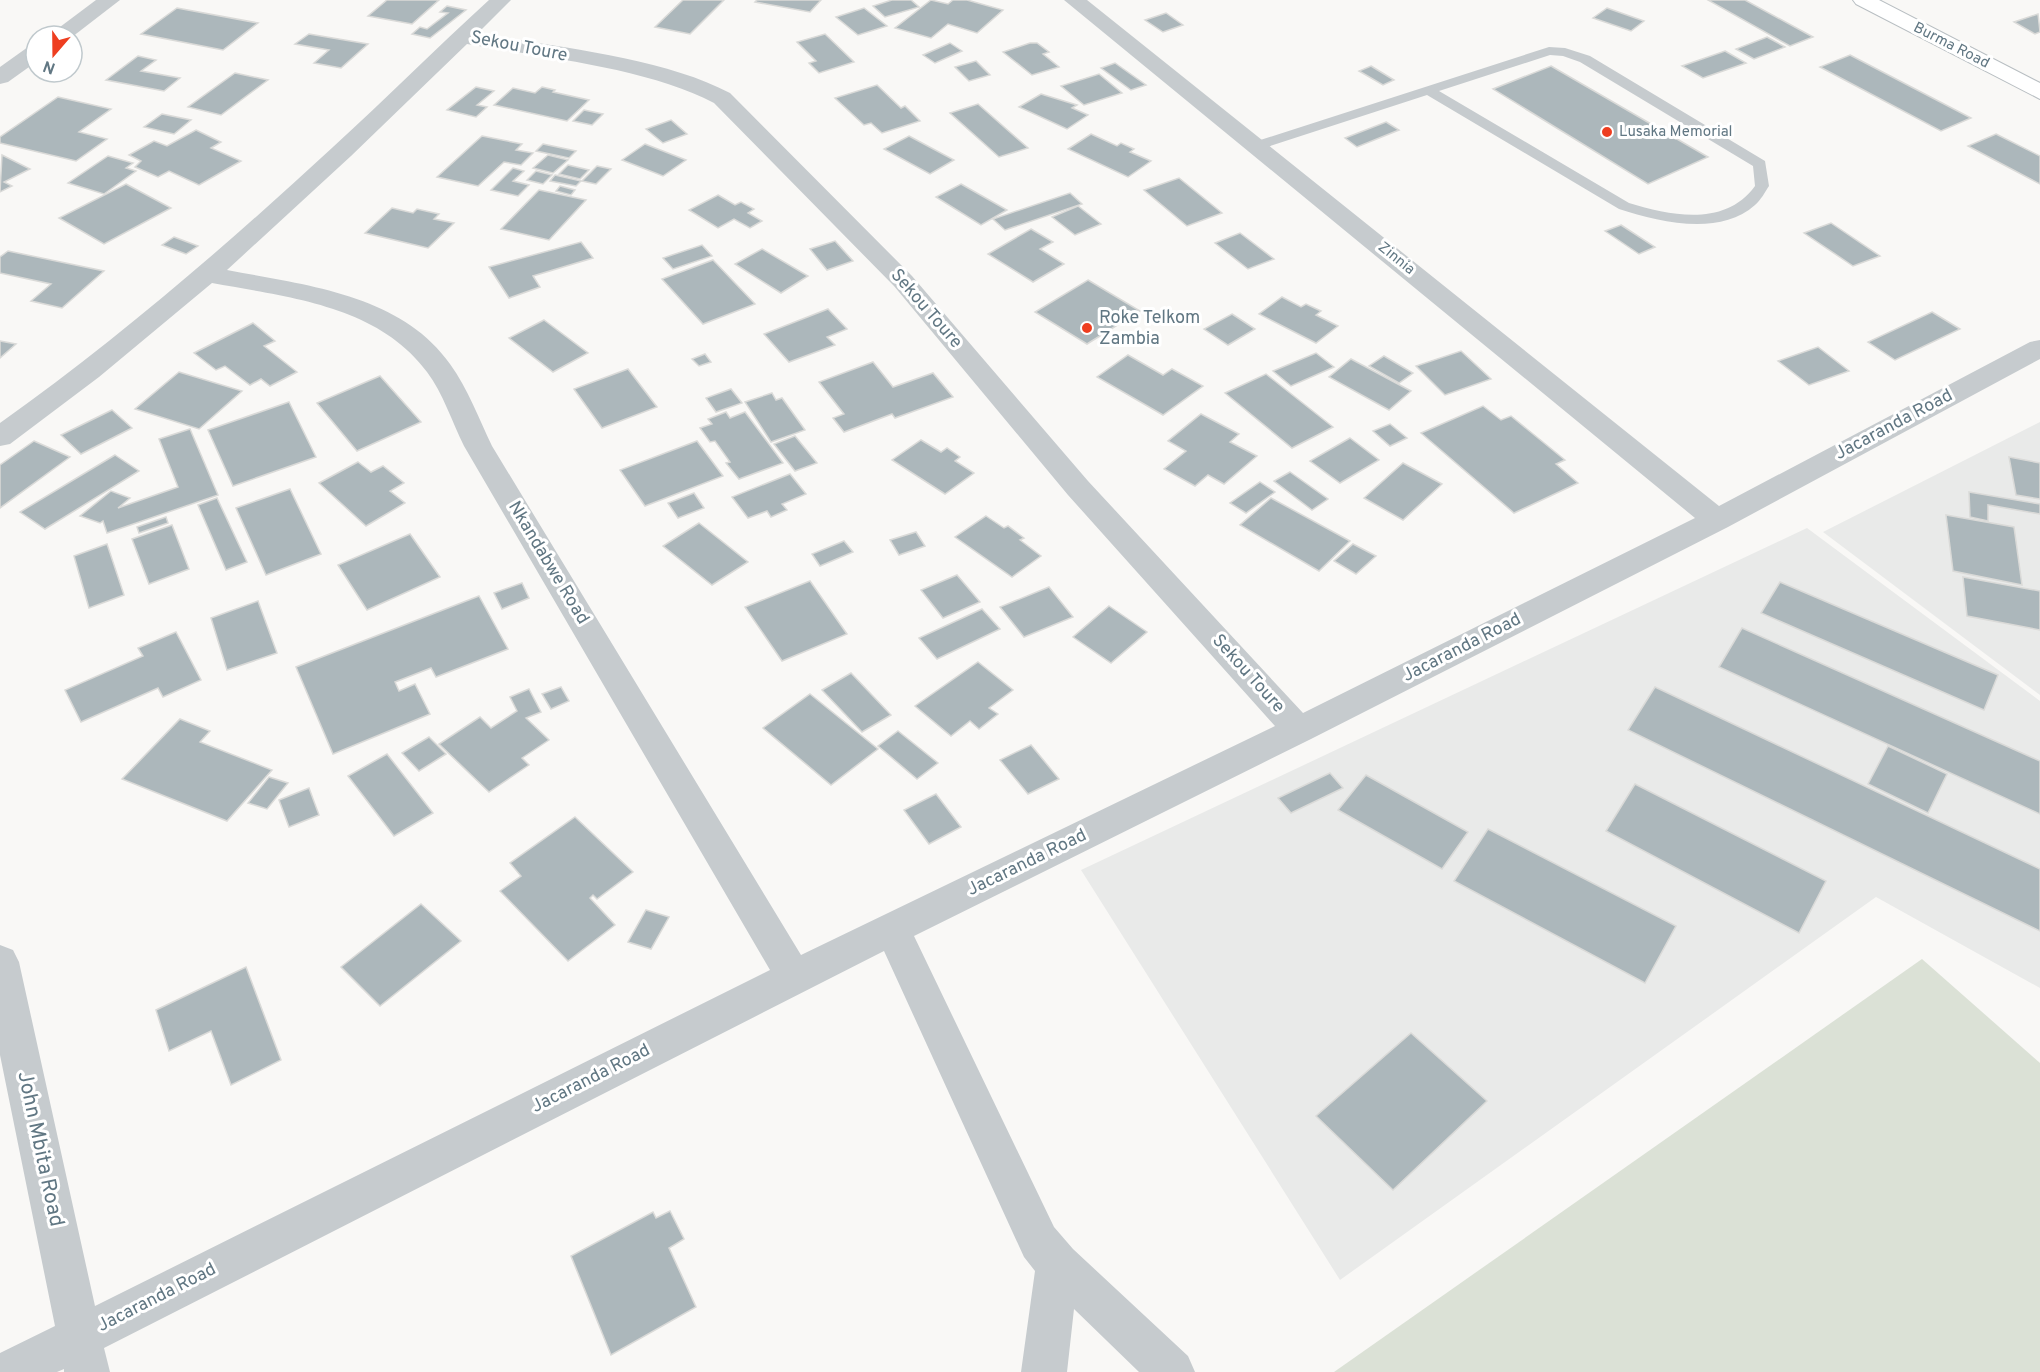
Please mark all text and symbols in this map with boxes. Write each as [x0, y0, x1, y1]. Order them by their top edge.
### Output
street label: Burma Road [1910, 19, 1992, 73]
north arrow [24, 24, 84, 84]
street label: Sekou Toure [469, 26, 569, 68]
text: N [41, 55, 58, 78]
place label: Lusaka Memorial [1619, 123, 1733, 142]
marker: Lusaka Memorial [1600, 125, 1614, 139]
street label: Zinnia [1374, 238, 1418, 280]
street label: Sekou Toure [885, 264, 967, 354]
place label: Roke Telkom Zambia [1099, 307, 1200, 351]
marker: Roke Telkom Zambia [1080, 321, 1094, 335]
street label: Jacaranda Road [1831, 384, 1957, 466]
street label: Nkandabwe Road [502, 497, 594, 629]
street label: Jacaranda Road [1399, 608, 1525, 688]
street label: Sekou Toure [1207, 630, 1289, 718]
street label: Jacaranda Road [963, 824, 1091, 902]
street label: Jacaranda Road [528, 1039, 654, 1119]
street label: John Mbita Road [10, 1069, 70, 1229]
street label: Jacaranda Road [94, 1258, 220, 1338]

